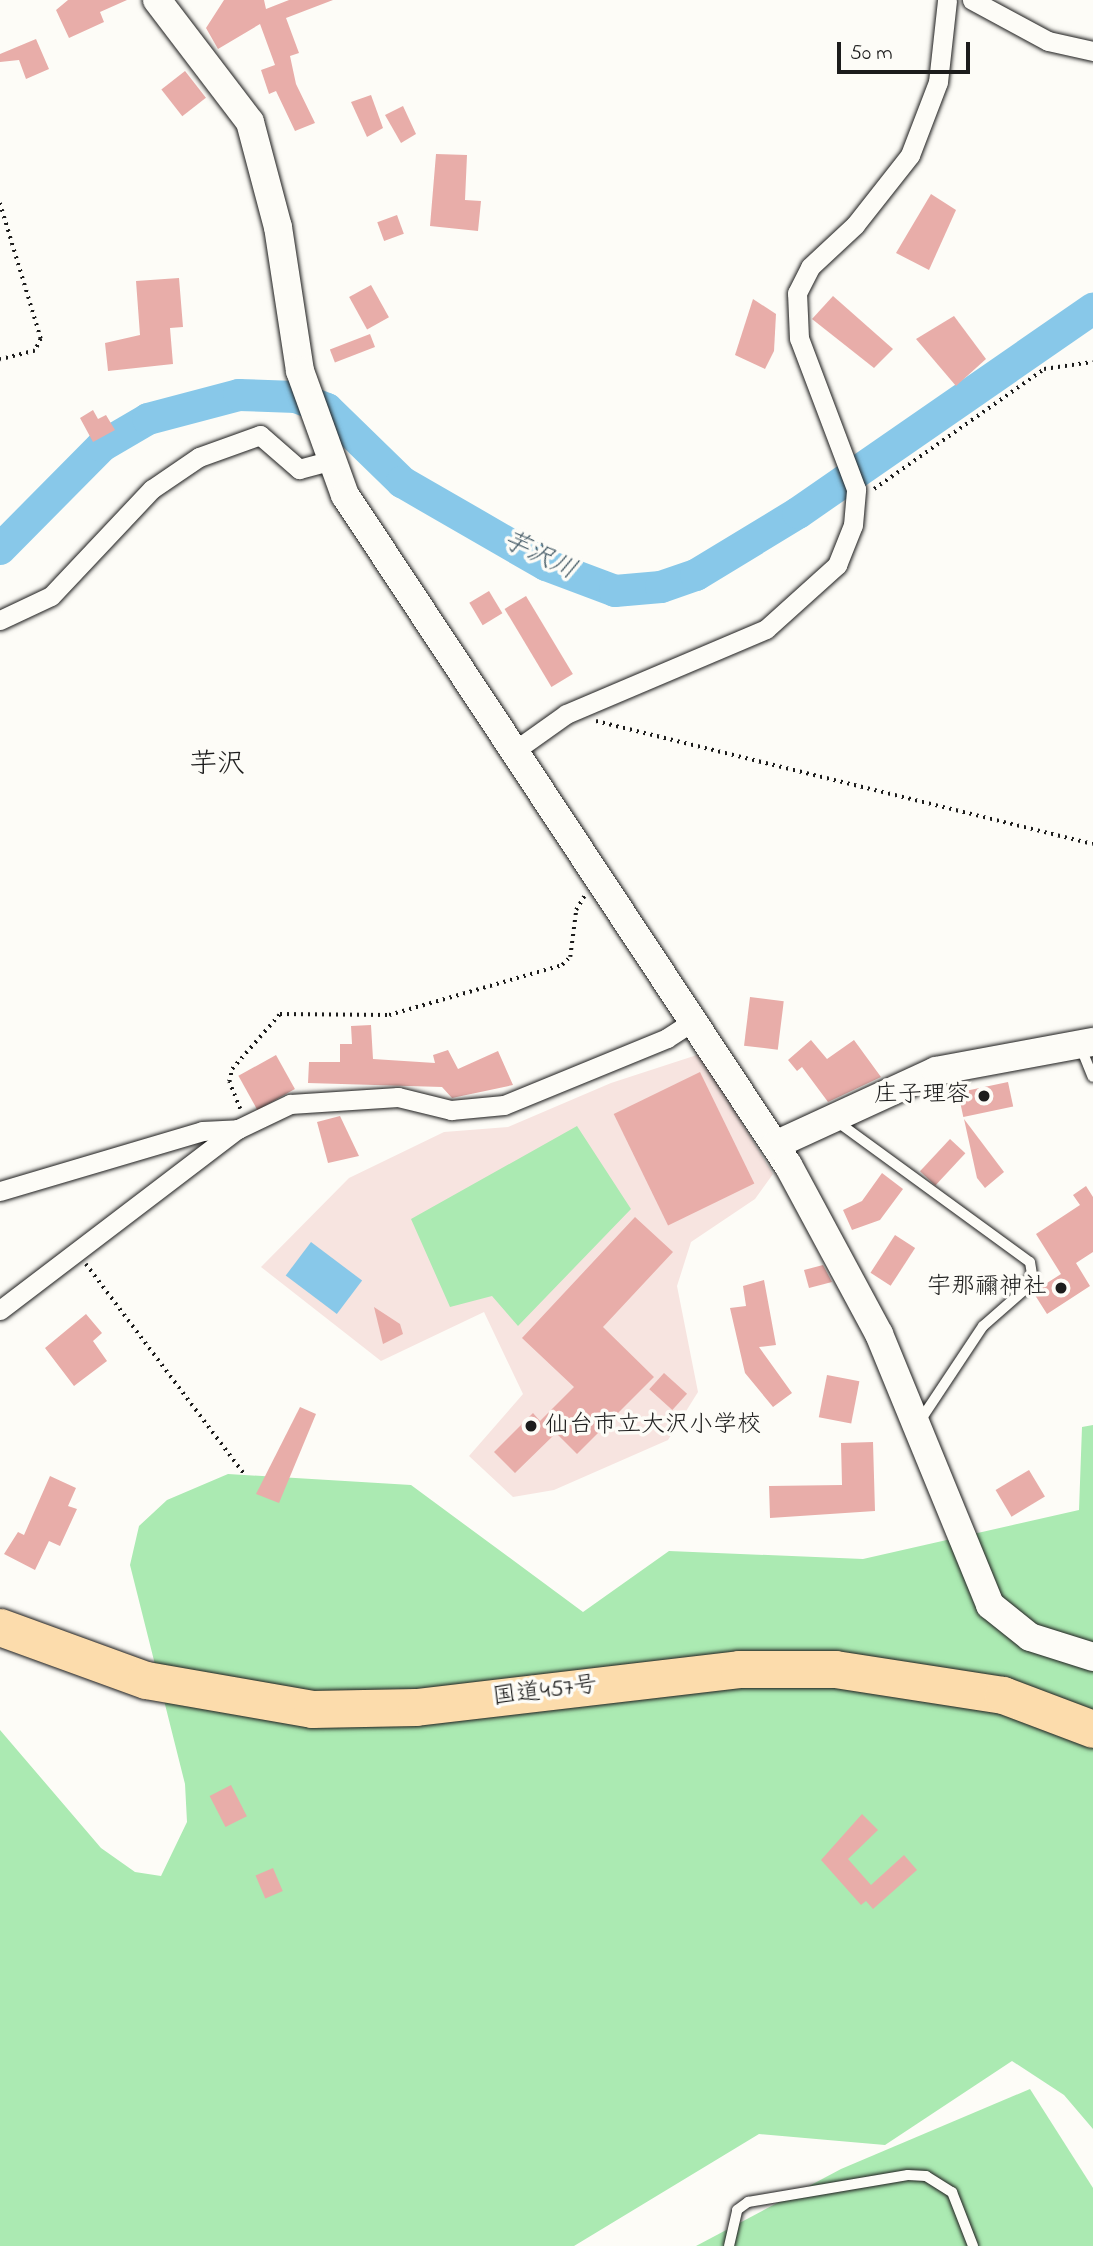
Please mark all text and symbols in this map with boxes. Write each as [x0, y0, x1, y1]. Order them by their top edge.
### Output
scale bar [841, 28, 974, 72]
text: 50 m [850, 39, 893, 69]
water label: 芋沢川 [497, 526, 581, 588]
district label: 芋沢 [189, 749, 245, 783]
place label: 庄子理容 [874, 1082, 970, 1110]
marker: 庄子理容 [976, 1088, 992, 1104]
place label: 宇那禰神社 [927, 1274, 1047, 1302]
marker: 宇那禰神社 [1053, 1280, 1069, 1296]
place label: 仙台市立大沢小学校 [545, 1412, 761, 1440]
marker: 仙台市立大沢小学校 [523, 1418, 539, 1434]
street label: 国道457号 [491, 1671, 599, 1713]

